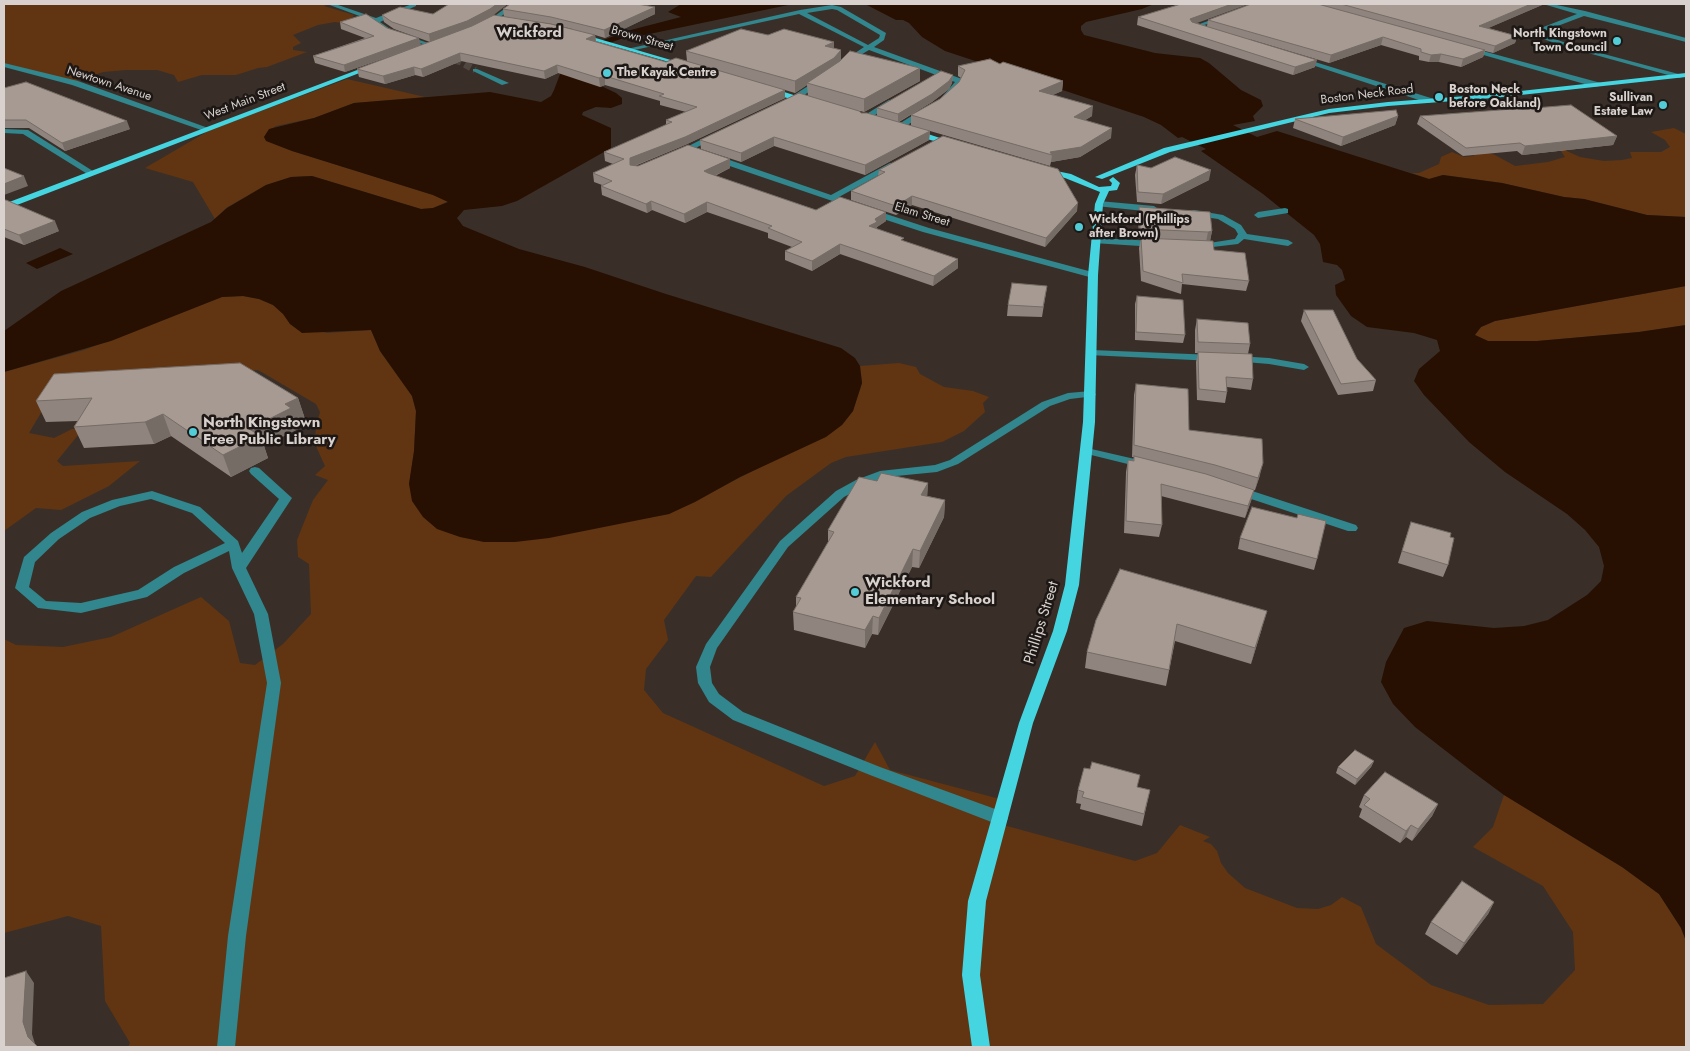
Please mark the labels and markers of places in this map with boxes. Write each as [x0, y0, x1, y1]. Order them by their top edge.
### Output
place label: North Kingstown Town Council [1513, 27, 1607, 55]
marker: North Kingstown Town Council [1611, 35, 1623, 47]
place label: The Kayak Centre [617, 66, 717, 80]
marker: The Kayak Centre [601, 67, 613, 79]
place label: Boston Neck before Oakland) [1449, 83, 1541, 111]
marker: Boston Neck before Oakland) [1433, 91, 1445, 103]
place label: Sullivan Estate Law [1594, 91, 1653, 119]
marker: Sullivan Estate Law [1657, 99, 1669, 111]
place label: Wickford (Phillips after Brown) [1089, 213, 1189, 241]
marker: Wickford (Phillips after Brown) [1073, 221, 1085, 233]
place label: North Kingstown Free Public Library [203, 414, 336, 449]
marker: North Kingstown Free Public Library [187, 426, 199, 438]
place label: Wickford Elementary School [865, 574, 995, 609]
marker: Wickford Elementary School [849, 586, 861, 598]

